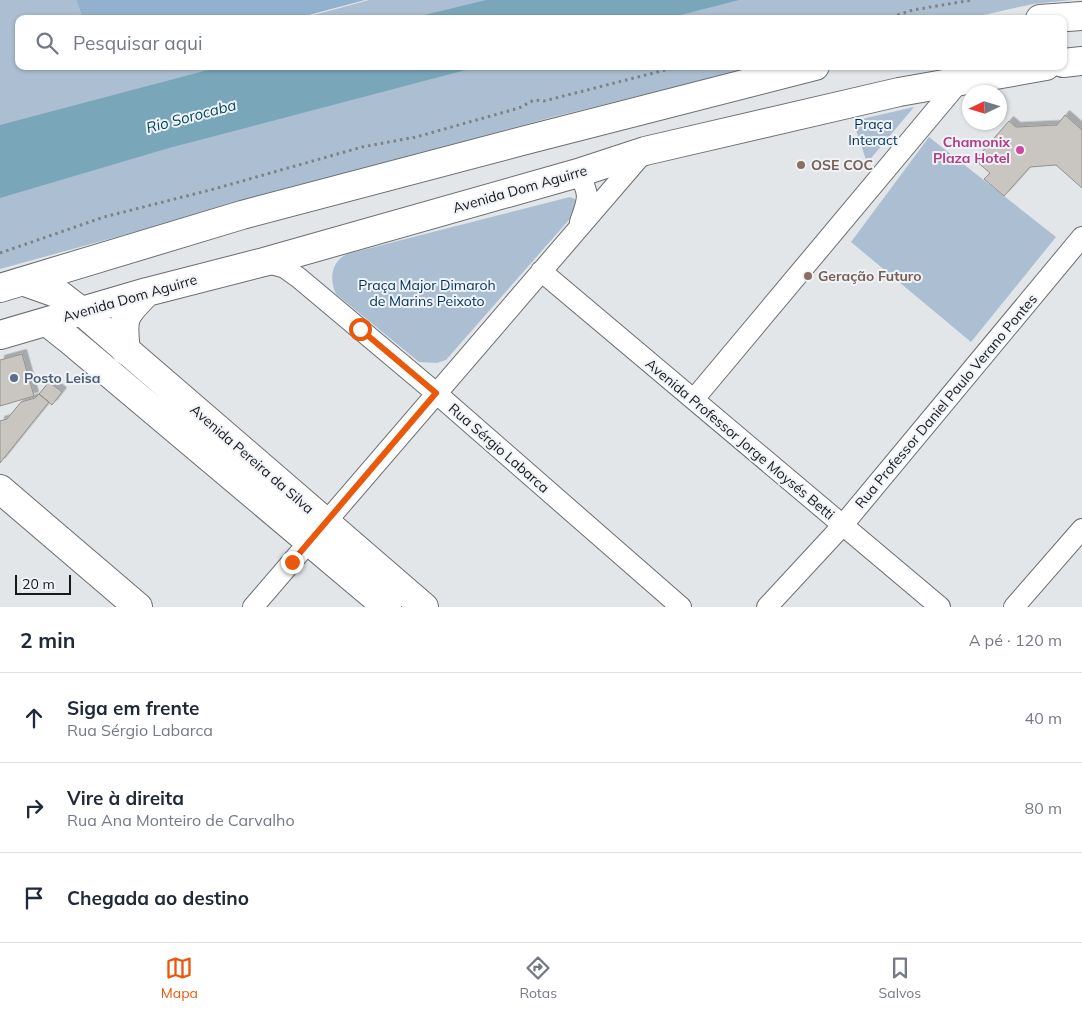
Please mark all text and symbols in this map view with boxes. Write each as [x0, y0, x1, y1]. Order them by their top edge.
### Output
search box [15, 15, 1067, 70]
icon: search [33, 29, 61, 57]
text: Pesquisar aqui [73, 31, 203, 55]
north arrow [962, 85, 1007, 130]
water label: Rio Sorocaba [144, 95, 238, 137]
park label: Praça Interact [848, 115, 898, 149]
place label: Chamonix Plaza Hotel [933, 133, 1010, 167]
marker: Chamonix Plaza Hotel [1014, 144, 1026, 156]
place label: OSE COC [811, 156, 873, 174]
marker: OSE COC [795, 159, 807, 171]
street label: Avenida Dom Aguirre [451, 161, 589, 217]
place label: Geração Futuro [818, 267, 922, 285]
street label: Avenida Dom Aguirre [61, 270, 199, 326]
marker: Geração Futuro [802, 270, 814, 282]
park label: Praça Major Dimaroh de Marins Peixoto [358, 276, 496, 310]
street label: Rua Professor Daniel Paulo Verano Pontes [851, 290, 1041, 512]
route start [349, 318, 372, 341]
street label: Avenida Professor Jorge Moysés Betti [642, 355, 838, 523]
place label: Posto Leisa [24, 369, 100, 387]
marker: Posto Leisa [8, 372, 20, 384]
street label: Rua Sérgio Labarca [445, 399, 553, 497]
street label: Avenida Pereira da Silva [187, 400, 317, 518]
route end [281, 551, 304, 574]
scale bar [15, 572, 71, 595]
text: 20 m [22, 575, 55, 593]
text: 2 min [20, 627, 75, 653]
text: A pé · 120 m [969, 630, 1062, 650]
text: Siga em frente [67, 696, 199, 720]
icon: ahead [20, 704, 48, 732]
text: 40 m [1025, 708, 1062, 728]
text: Rua Sérgio Labarca [67, 720, 213, 740]
text: Vire à direita [67, 786, 184, 810]
icon: right [20, 794, 48, 822]
text: 80 m [1025, 798, 1062, 818]
text: Rua Ana Monteiro de Carvalho [67, 810, 295, 830]
icon: arrive [20, 884, 48, 912]
text: Chegada ao destino [67, 886, 249, 910]
tab: Mapa [161, 954, 198, 1002]
tab: Rotas [519, 954, 557, 1002]
tab: Salvos [879, 954, 921, 1002]

